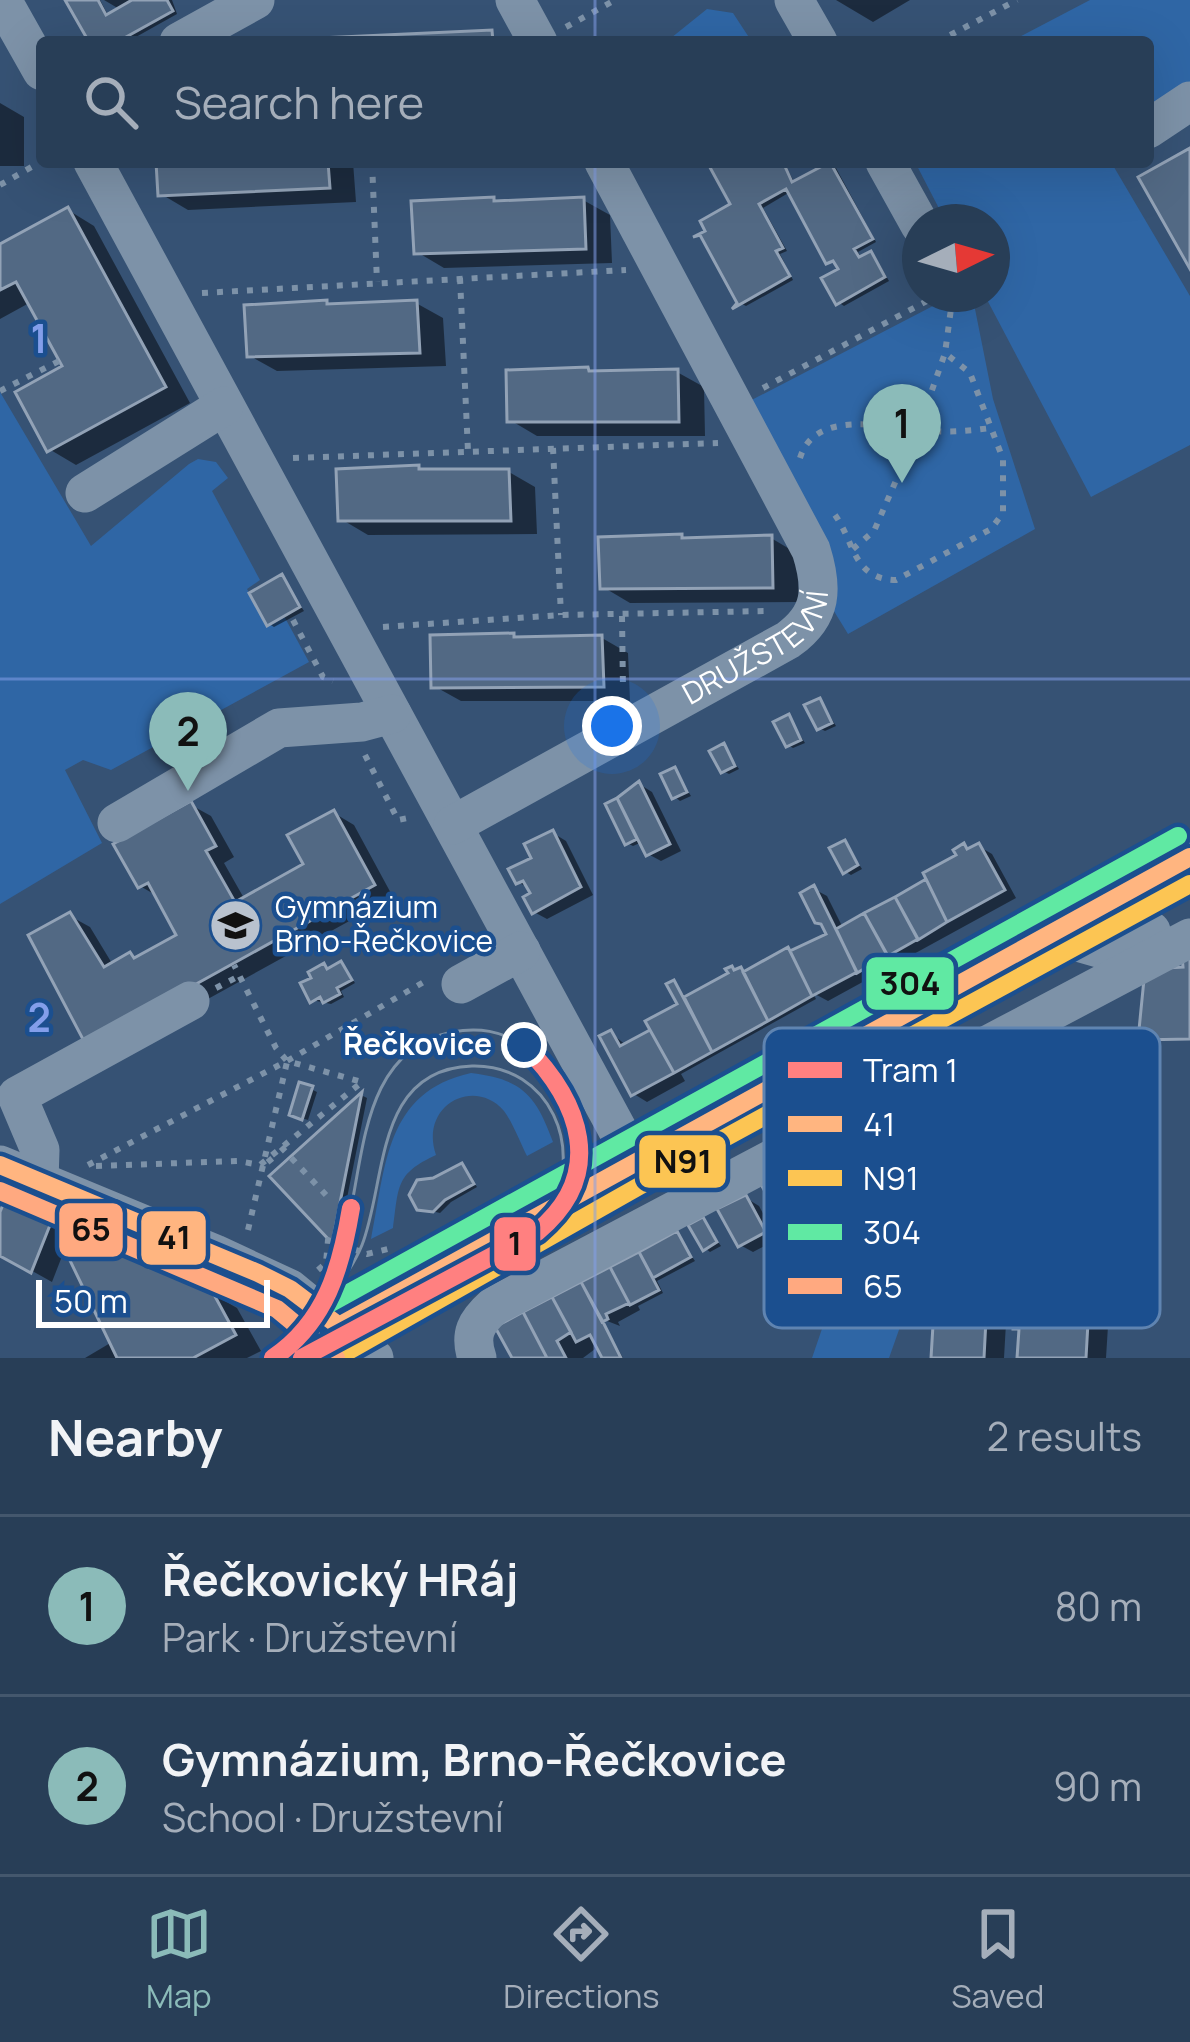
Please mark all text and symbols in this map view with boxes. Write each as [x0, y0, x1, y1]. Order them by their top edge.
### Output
search box [36, 36, 1154, 168]
icon: search [78, 69, 144, 135]
text: Search here [174, 71, 424, 133]
north arrow [902, 204, 1010, 312]
text: 1 [30, 311, 48, 365]
pin: 1 [863, 384, 941, 483]
street label: DRUŽSTEVNÍ [674, 589, 837, 713]
pin: 2 [149, 692, 227, 791]
your location [582, 696, 642, 756]
place label: Gymnázium Brno-Řečkovice [275, 886, 493, 961]
school or university icon: Gymnázium Brno-Řečkovice [208, 897, 264, 953]
line badge: 304 [864, 955, 956, 1012]
text: 304 [880, 960, 940, 1005]
text: 2 [27, 990, 51, 1044]
place label: Řečkovice [343, 1023, 492, 1064]
marker: Řečkovice [503, 1024, 545, 1066]
legend [764, 1028, 1160, 1328]
text: Tram 1 [863, 1047, 958, 1092]
text: 41 [863, 1101, 895, 1146]
line badge: N91 [637, 1133, 728, 1190]
text: N91 [654, 1138, 712, 1183]
text: N91 [863, 1155, 919, 1200]
line badge: 65 [57, 1201, 125, 1259]
text: 65 [71, 1206, 111, 1251]
line badge: 41 [139, 1209, 208, 1267]
text: 304 [863, 1209, 921, 1254]
text: 41 [157, 1214, 191, 1259]
line badge: 1 [492, 1215, 538, 1273]
text: 1 [508, 1220, 522, 1265]
text: 65 [863, 1263, 903, 1308]
scale bar [36, 1274, 270, 1327]
text: 50 m [54, 1278, 128, 1323]
text: Nearby [48, 1402, 223, 1471]
text: 2 results [987, 1409, 1142, 1463]
text: Řečkovický HRáj [162, 1548, 518, 1610]
text: 1 [78, 1579, 96, 1633]
text: 80 m [1055, 1579, 1142, 1633]
text: Park · Družstevní [162, 1610, 458, 1664]
text: Gymnázium, Brno-Řečkovice [162, 1728, 787, 1790]
text: 2 [75, 1759, 99, 1813]
text: 90 m [1053, 1759, 1142, 1813]
text: School · Družstevní [162, 1790, 504, 1844]
tab: Map [146, 1901, 212, 2018]
tab: Directions [503, 1901, 660, 2018]
tab: Saved [951, 1901, 1044, 2018]

